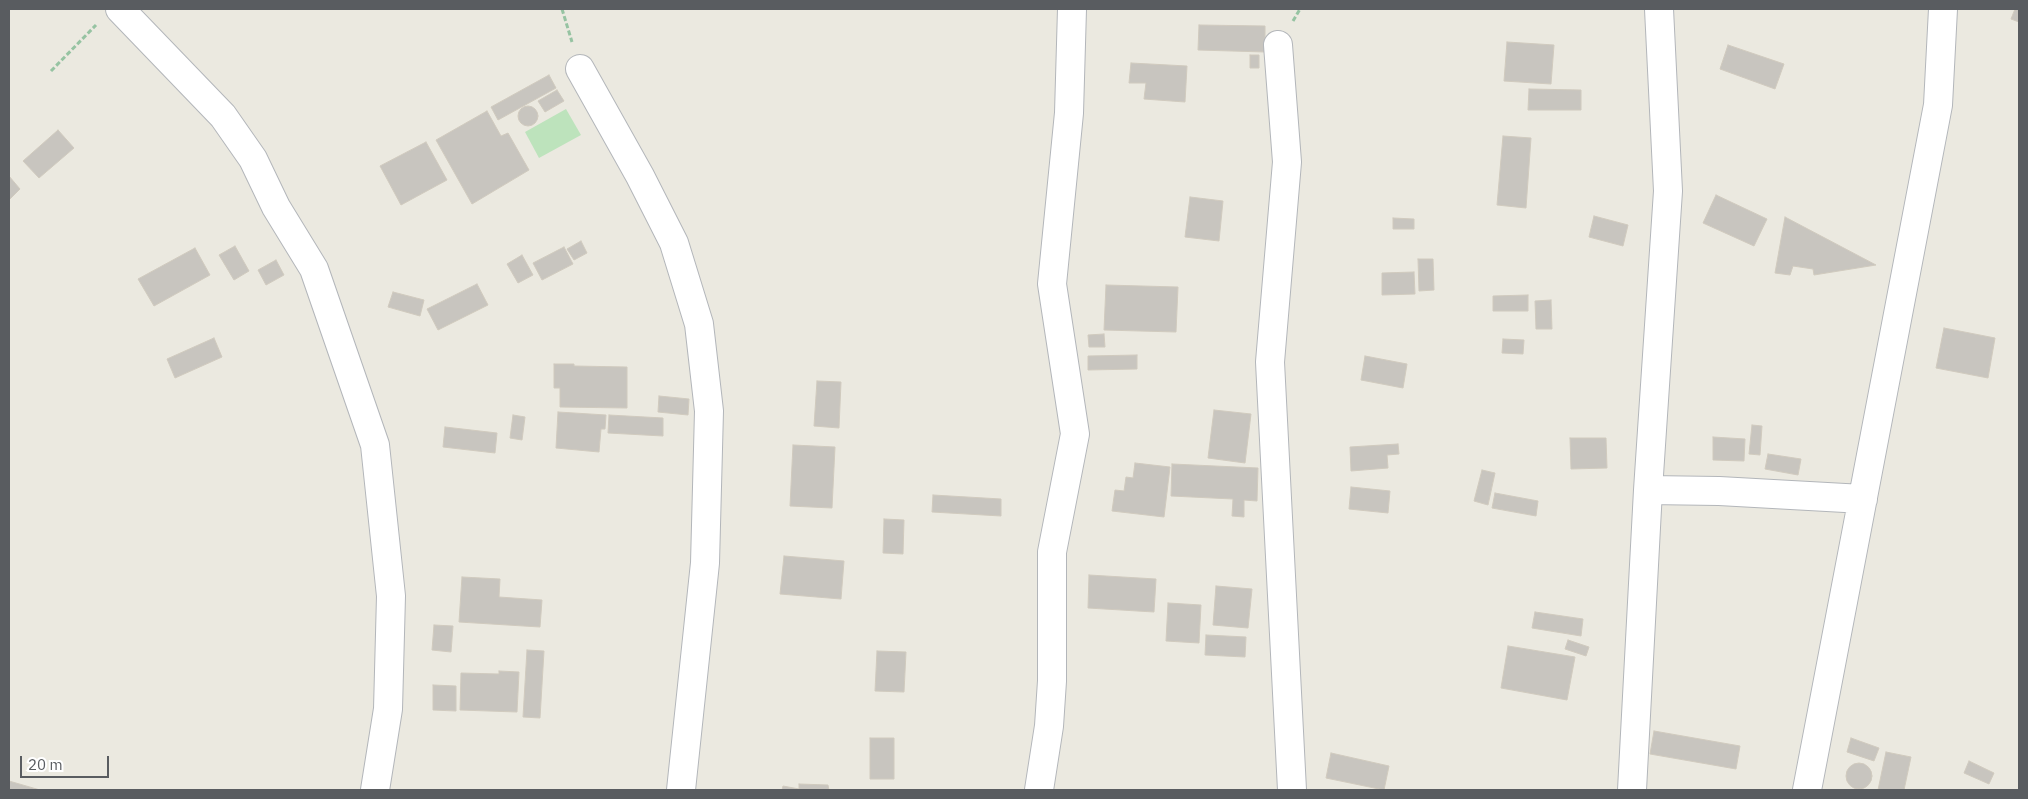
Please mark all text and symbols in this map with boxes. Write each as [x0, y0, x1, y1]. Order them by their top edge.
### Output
scale bar [22, 746, 111, 778]
text: 20 m [28, 755, 63, 774]

